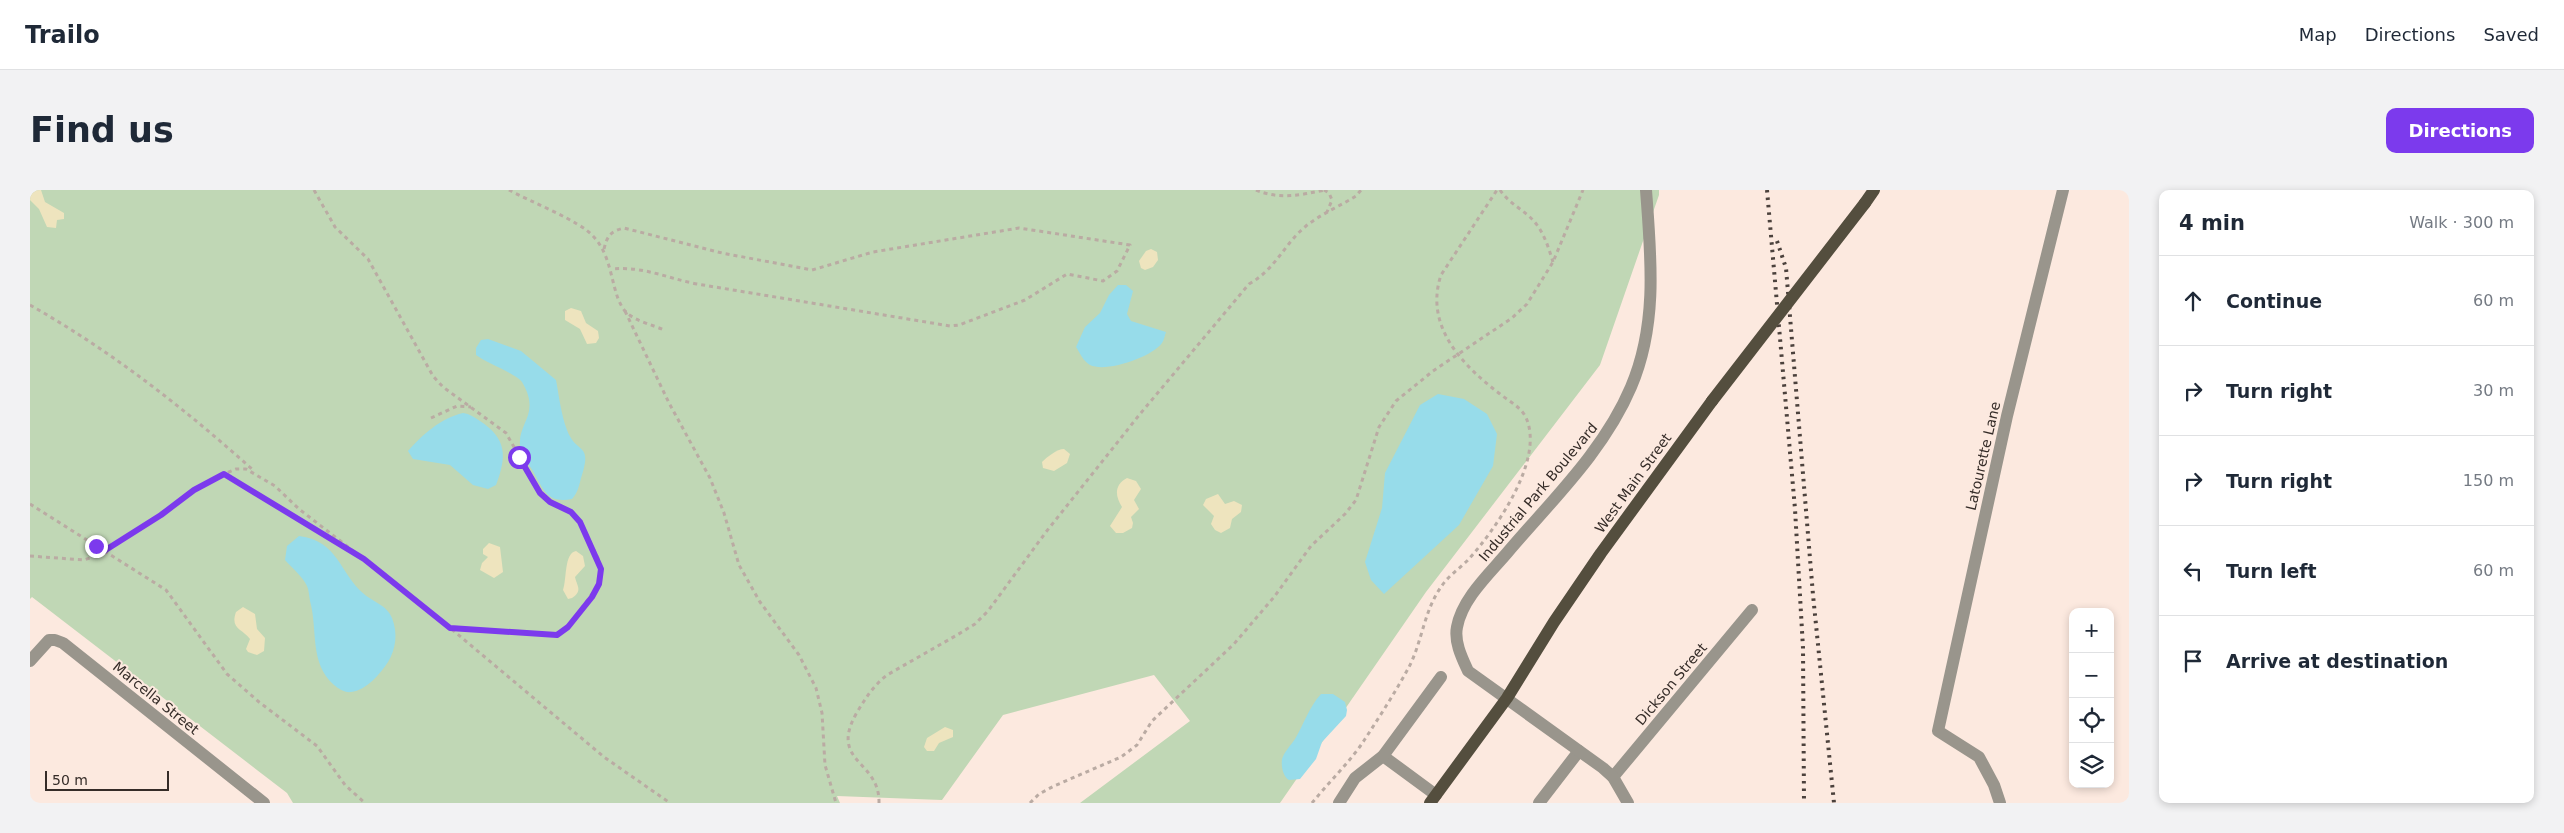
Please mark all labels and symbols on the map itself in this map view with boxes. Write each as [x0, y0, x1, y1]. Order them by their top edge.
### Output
street label: Latourette Lane [1963, 400, 2003, 512]
street label: Industrial Park Boulevard [1475, 420, 1601, 564]
street label: West Main Street [1591, 430, 1675, 536]
route start [508, 446, 531, 469]
route end [85, 535, 108, 558]
street label: Dickson Street [1632, 639, 1710, 728]
street label: Marcella Street [110, 659, 203, 738]
scale bar [45, 768, 169, 791]

